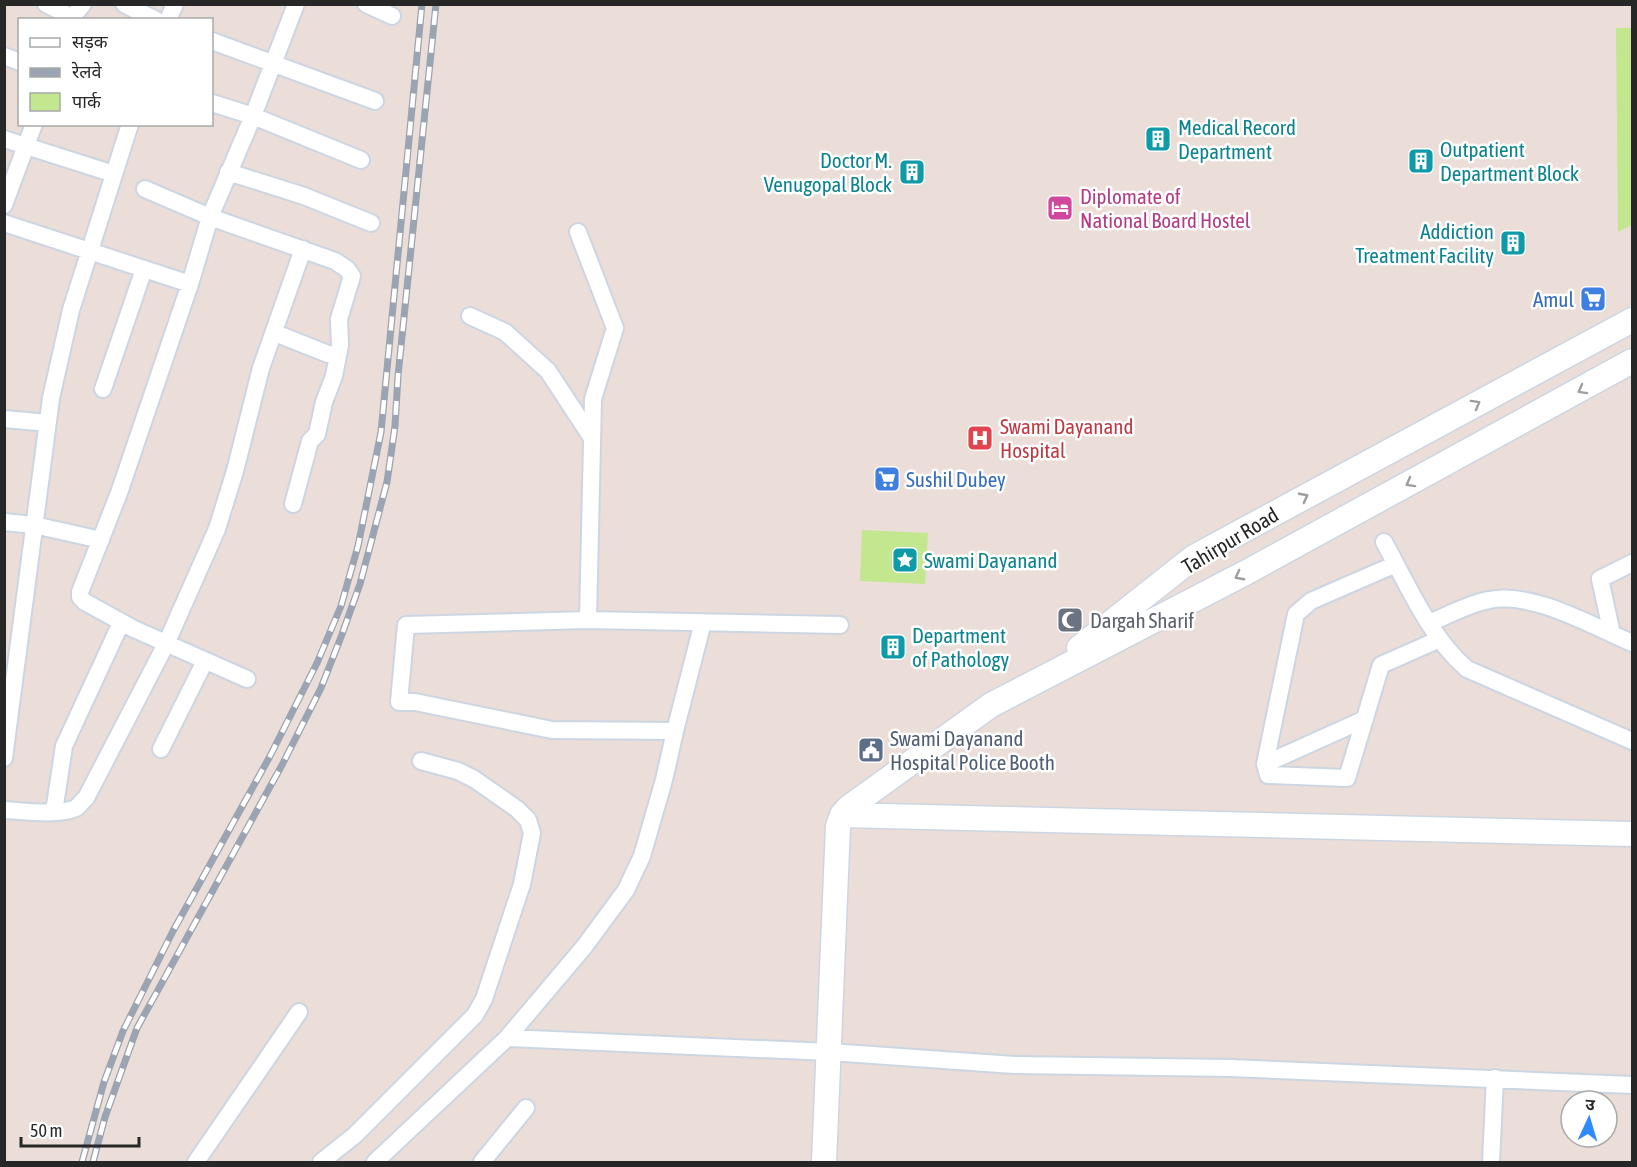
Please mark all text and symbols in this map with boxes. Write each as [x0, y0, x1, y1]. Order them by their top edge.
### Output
legend [18, 18, 213, 126]
text: सड़क [72, 31, 109, 52]
text: रेलवे [71, 61, 103, 82]
text: पार्क [72, 91, 102, 112]
place label: Medical Record Department [1178, 115, 1296, 163]
building icon: Medical Record Department [1143, 124, 1173, 154]
place label: Outpatient Department Block [1440, 137, 1579, 185]
building icon: Outpatient Department Block [1406, 146, 1436, 176]
place label: Doctor M. Venugopal Block [764, 148, 892, 196]
building icon: Doctor M. Venugopal Block [897, 157, 927, 187]
place label: Diplomate of National Board Hostel [1080, 184, 1251, 232]
hotel icon: Diplomate of National Board Hostel [1045, 193, 1075, 223]
place label: Addiction Treatment Facility [1355, 219, 1494, 267]
building icon: Addiction Treatment Facility [1498, 228, 1528, 258]
supermarket icon: Amul [1578, 284, 1608, 314]
place label: Amul [1533, 287, 1574, 311]
one-way arrow [1577, 383, 1588, 394]
one-way arrow [1469, 400, 1480, 411]
place label: Swami Dayanand Hospital [1000, 414, 1133, 462]
hospital icon: Swami Dayanand Hospital [965, 423, 995, 453]
supermarket icon: Sushil Dubey [872, 464, 902, 494]
place label: Sushil Dubey [906, 467, 1006, 491]
one-way arrow [1406, 476, 1417, 487]
one-way arrow [1298, 493, 1308, 504]
street label: Tahirpur Road [1178, 502, 1282, 578]
place icon: Swami Dayanand [890, 545, 920, 575]
place label: Swami Dayanand [924, 548, 1057, 572]
one-way arrow [1235, 569, 1245, 580]
mosque icon: Dargah Sharif [1055, 605, 1085, 635]
place label: Dargah Sharif [1090, 608, 1194, 632]
place label: Department of Pathology [912, 623, 1010, 671]
building icon: Department of Pathology [878, 632, 908, 662]
place label: Swami Dayanand Hospital Police Booth [890, 726, 1055, 774]
public building icon: Swami Dayanand Hospital Police Booth [856, 735, 886, 765]
north arrow [1559, 1089, 1619, 1149]
text: उ [1585, 1095, 1596, 1113]
scale bar [21, 1110, 140, 1148]
text: 50 m [30, 1120, 62, 1141]

